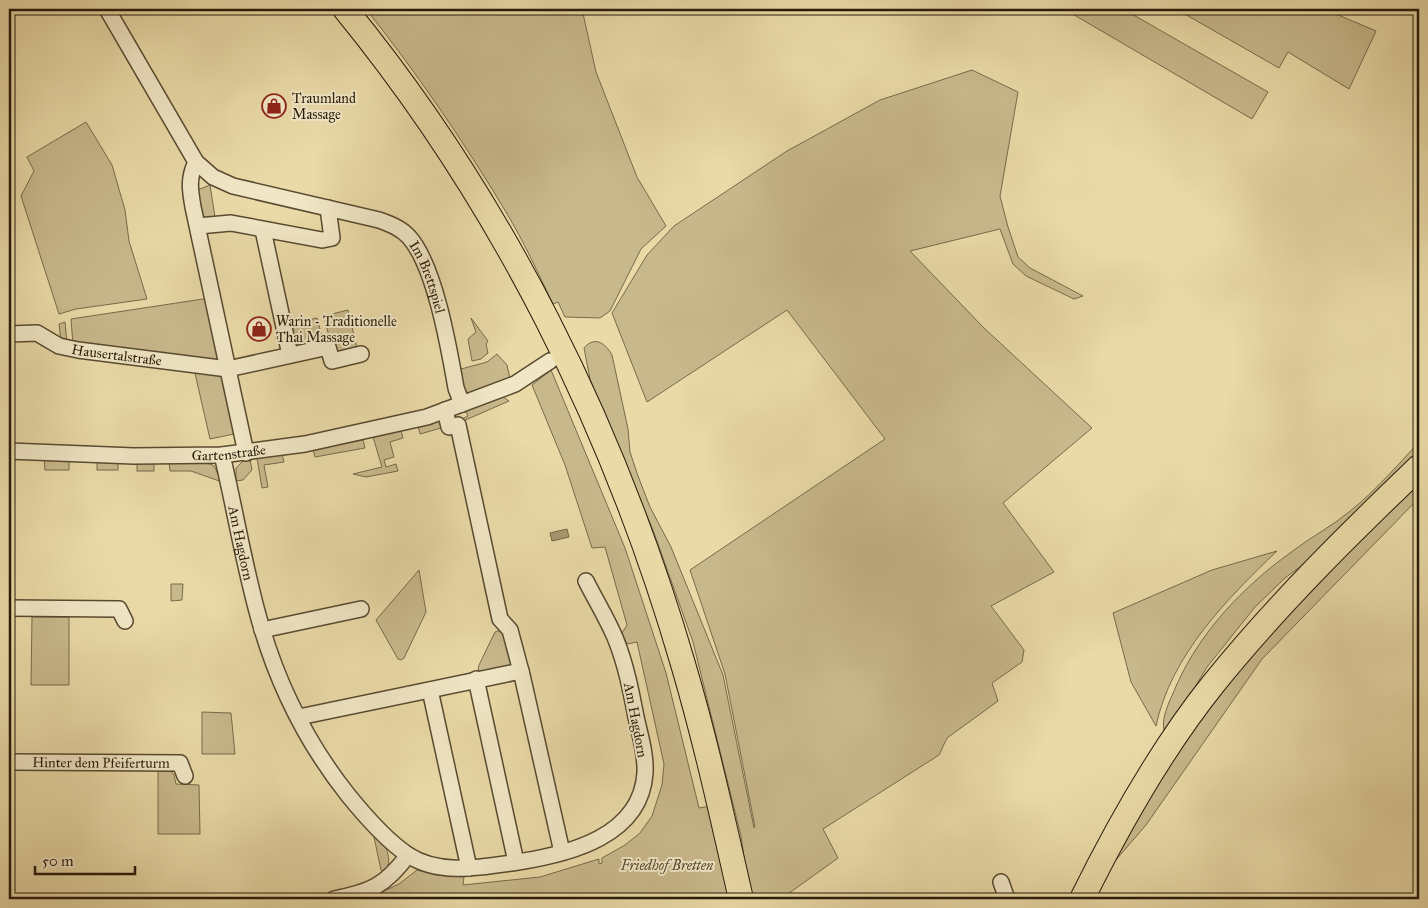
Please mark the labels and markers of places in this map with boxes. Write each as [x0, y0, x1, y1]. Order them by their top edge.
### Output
place label: Traumland Massage [292, 90, 356, 123]
shop icon: Traumland Massage [261, 93, 287, 119]
place label: Warin - Traditionelle Thai Massage [276, 313, 397, 346]
shop icon: Warin - Traditionelle Thai Massage [246, 316, 272, 342]

